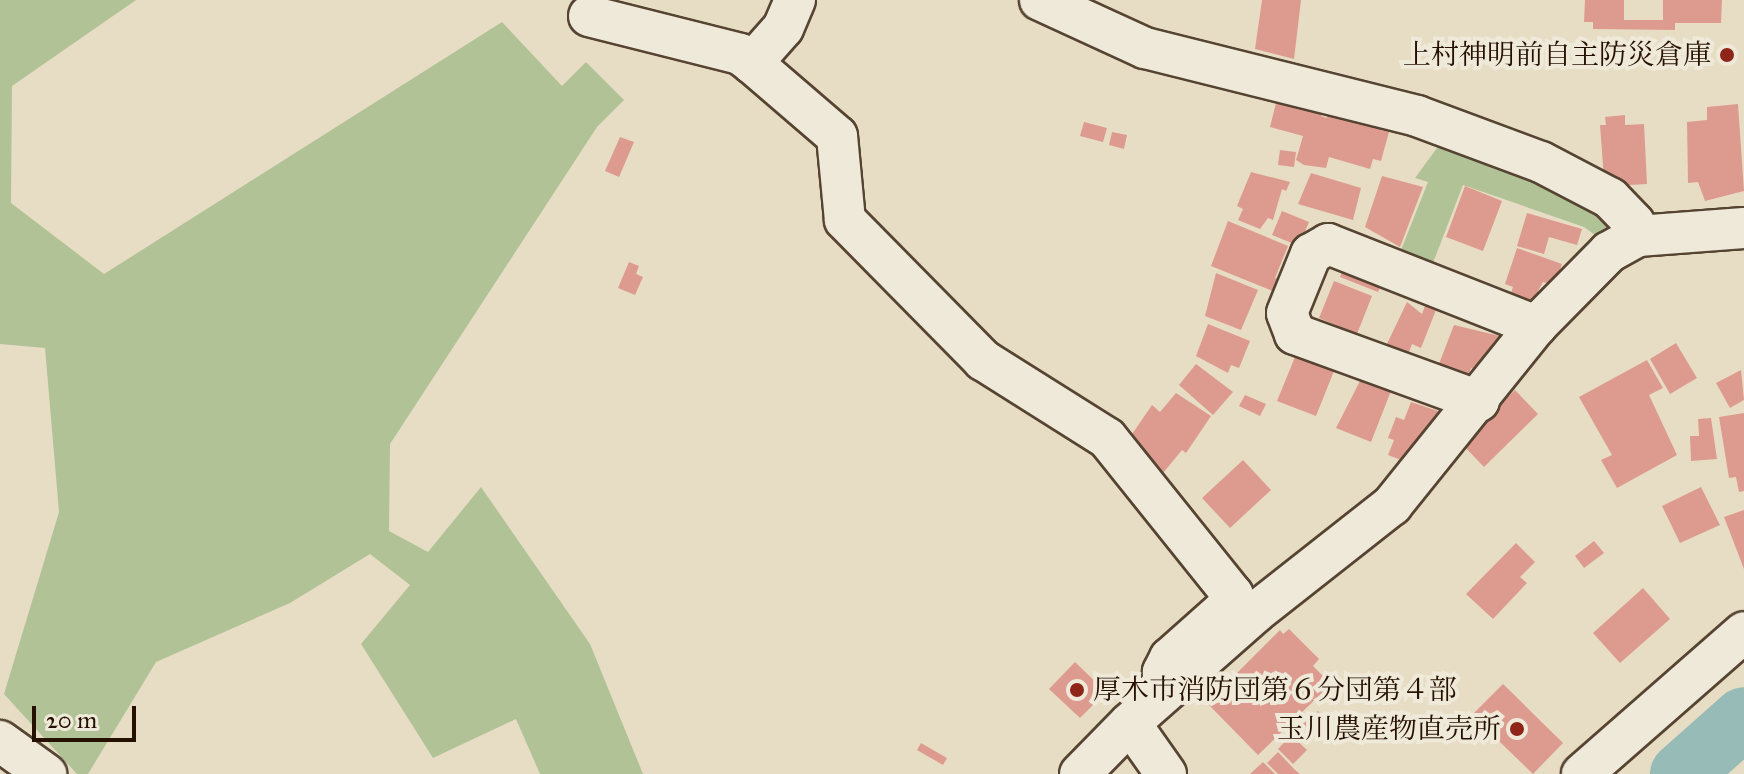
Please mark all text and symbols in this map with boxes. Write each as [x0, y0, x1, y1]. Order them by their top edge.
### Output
place label: 上村神明前自主防災倉庫 [1403, 38, 1711, 72]
marker: 上村神明前自主防災倉庫 [1718, 46, 1736, 64]
place label: 厚木市消防団第６分団第４部 [1093, 673, 1457, 707]
marker: 厚木市消防団第６分団第４部 [1068, 681, 1086, 699]
scale bar [36, 690, 140, 740]
text: 20 m [46, 705, 97, 735]
place label: 玉川農産物直売所 [1277, 712, 1501, 746]
marker: 玉川農産物直売所 [1508, 720, 1526, 738]

